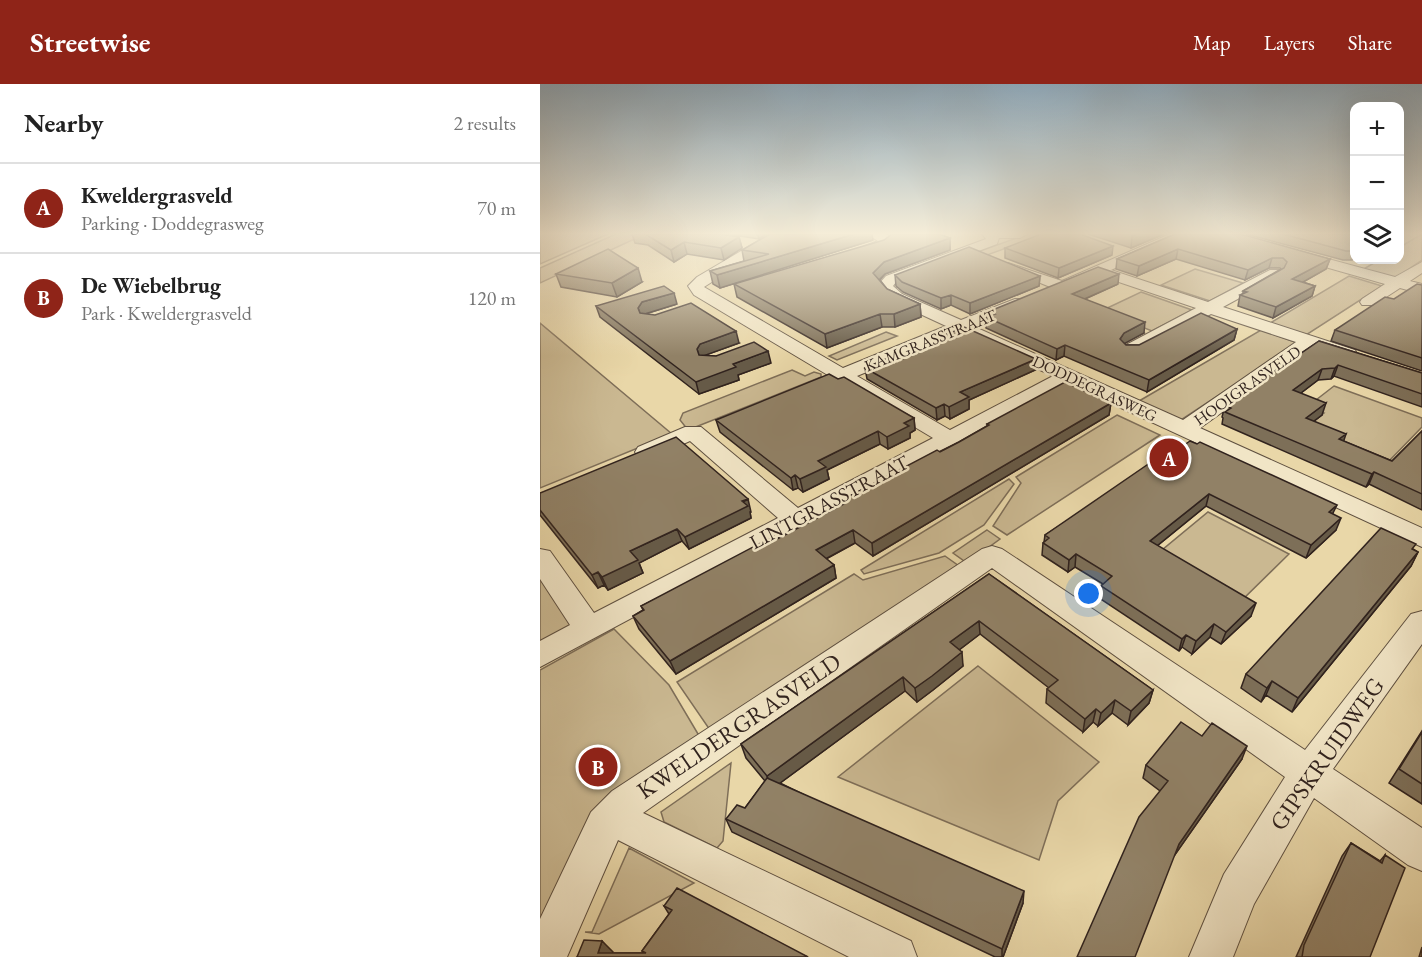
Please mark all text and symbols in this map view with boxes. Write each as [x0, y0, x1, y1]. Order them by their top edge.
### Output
text: Streetwise [30, 24, 150, 60]
text: Map [1193, 29, 1231, 56]
text: Layers [1264, 29, 1315, 56]
text: Share [1348, 29, 1392, 56]
map controls [1350, 102, 1404, 264]
button: + [1350, 102, 1404, 156]
text: Nearby [24, 106, 104, 140]
text: 2 results [453, 110, 516, 136]
button: − [1350, 156, 1404, 210]
text: Kweldergrasveld [81, 181, 233, 210]
text: A [36, 195, 51, 221]
text: 70 m [477, 195, 516, 221]
text: Parking · Doddegrasweg [81, 210, 264, 236]
button: layers [1350, 210, 1404, 264]
text: De Wiebelbrug [81, 271, 221, 300]
text: B [37, 285, 50, 311]
text: 120 m [468, 285, 516, 311]
text: Park · Kweldergrasveld [81, 300, 252, 326]
street label: KAMGRASSTRAAT [861, 304, 999, 376]
street label: HOOIGRASVELD [1190, 341, 1305, 430]
street label: DODDEGRASWEG [1029, 350, 1161, 427]
pin: A [1150, 436, 1188, 481]
street label: LINTGRASSTRAAT [745, 449, 914, 555]
your location [1074, 579, 1103, 608]
street label: KWELDERGRASVELD [631, 646, 847, 805]
street label: GIPSKRUIDWEG [1262, 671, 1391, 836]
pin: B [578, 744, 618, 790]

